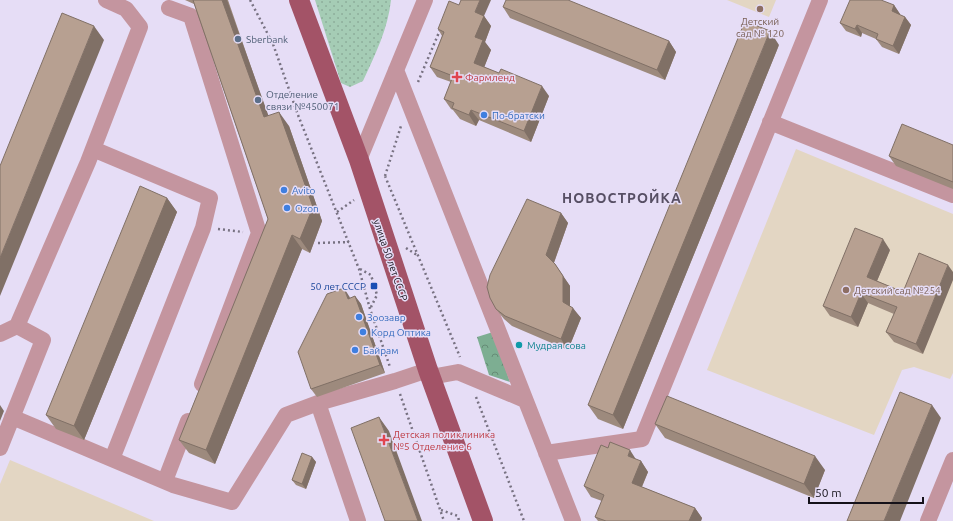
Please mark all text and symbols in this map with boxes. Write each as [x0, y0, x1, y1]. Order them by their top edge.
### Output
marker: Детский сад № 120 [755, 4, 765, 14]
place label: Детский сад № 120 [736, 16, 784, 39]
marker: Sberbank [233, 34, 243, 44]
place label: Sberbank [246, 34, 288, 45]
marker: Фармленд [452, 72, 462, 82]
place label: Фармленд [465, 72, 515, 83]
place label: Отделение связи №450071 [266, 89, 339, 112]
marker: Отделение связи №450071 [253, 95, 263, 105]
marker: По-братски [479, 110, 489, 120]
place label: По-братски [492, 110, 545, 121]
marker: Avito [279, 185, 289, 195]
place label: Avito [292, 185, 316, 196]
district label: НОВОСТРОЙКА [562, 188, 682, 206]
marker: Ozon [282, 203, 292, 213]
place label: Ozon [295, 203, 319, 214]
street label: улица 50 лет СССР [371, 218, 410, 302]
place label: 50 лет СССР [310, 281, 366, 292]
marker: 50 лет СССР [369, 281, 379, 291]
marker: Детский сад №254 [841, 285, 851, 295]
place label: Детский сад №254 [854, 285, 941, 296]
marker: Зоозавр [354, 312, 364, 322]
place label: Зоозавр [367, 312, 406, 323]
marker: Корд Оптика [358, 327, 368, 337]
place label: Корд Оптика [371, 327, 431, 338]
marker: Мудрая сова [514, 340, 524, 350]
place label: Мудрая сова [527, 340, 586, 351]
marker: Байрам [350, 345, 360, 355]
place label: Байрам [363, 345, 398, 356]
place label: Детская поликлиника №5 Отделение 6 [393, 429, 495, 452]
marker: Детская поликлиника №5 Отделение 6 [378, 434, 390, 446]
scale bar [809, 479, 923, 505]
text: 50 m [815, 486, 842, 499]

